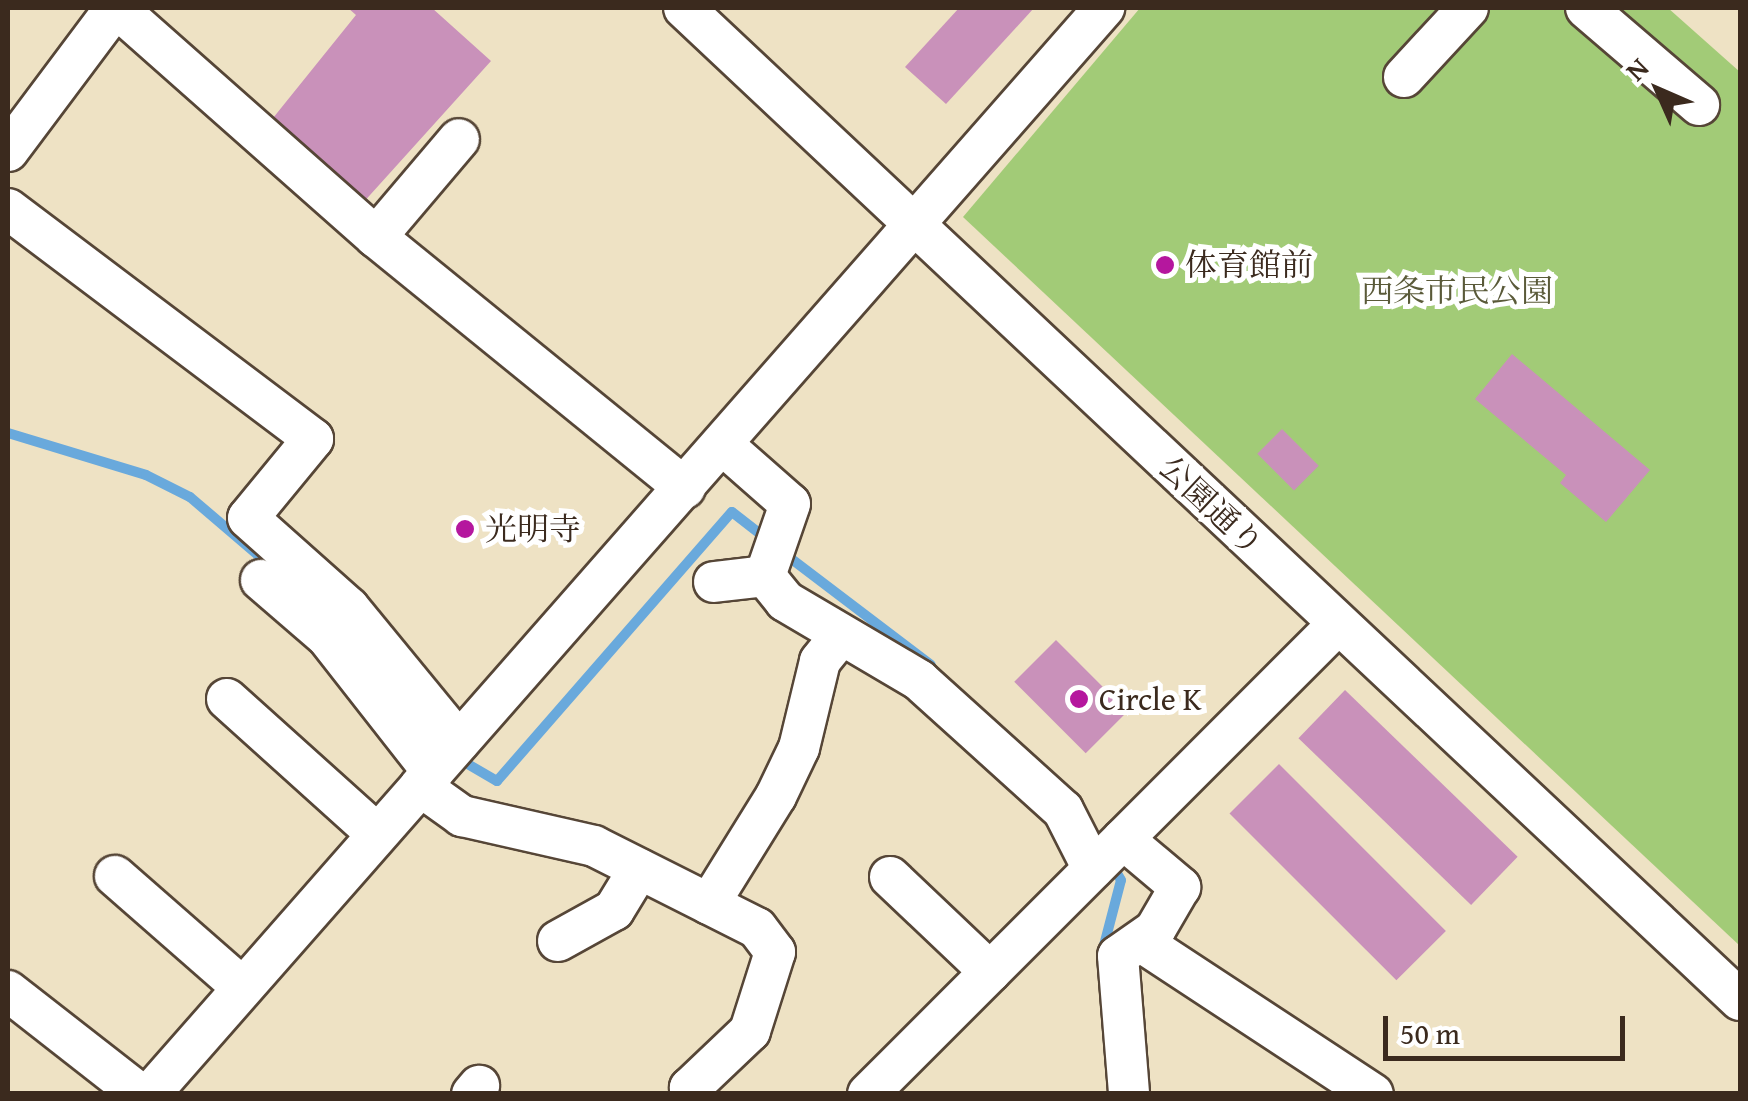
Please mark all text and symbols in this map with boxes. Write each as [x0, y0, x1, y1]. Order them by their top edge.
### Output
north arrow [1608, 40, 1708, 140]
text: N [1615, 47, 1658, 90]
place label: 体育館前 [1185, 246, 1313, 284]
marker: 体育館前 [1154, 254, 1176, 276]
park label: 西条市民公園 [1361, 272, 1553, 310]
street label: 公園通り [1151, 448, 1271, 564]
place label: 光明寺 [485, 510, 581, 548]
marker: 光明寺 [454, 518, 476, 540]
place label: Circle K [1099, 680, 1202, 718]
marker: Circle K [1068, 688, 1090, 710]
scale bar [1388, 996, 1630, 1058]
text: 50 m [1400, 1011, 1460, 1055]

